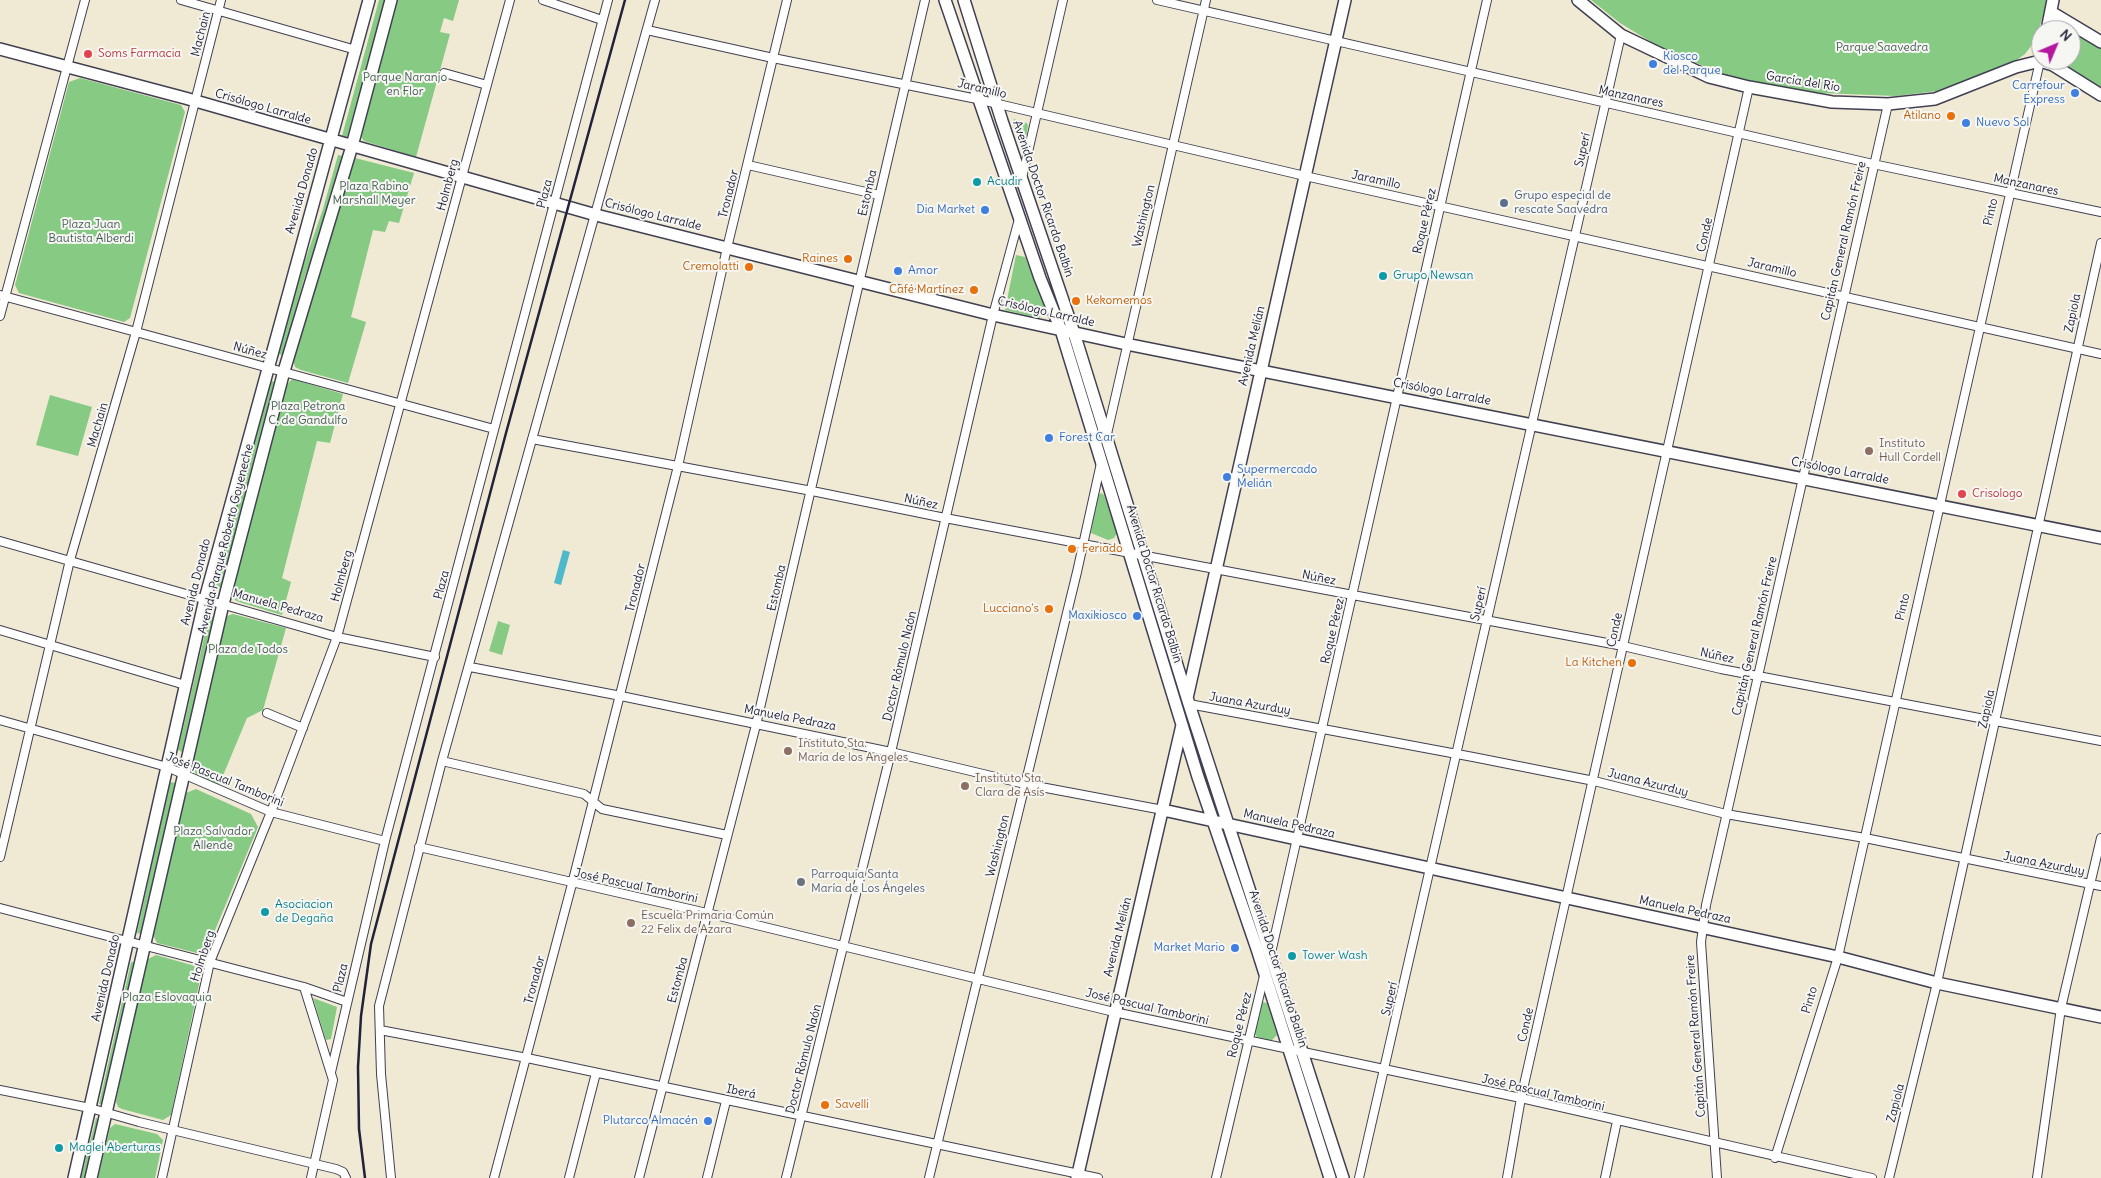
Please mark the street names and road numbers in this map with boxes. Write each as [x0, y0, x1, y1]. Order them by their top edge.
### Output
street label: Machain [188, 10, 214, 58]
street label: García del Río [1765, 69, 1841, 95]
street label: Jaramillo [956, 76, 1008, 102]
street label: Manzanares [1597, 83, 1665, 111]
street label: Crisólogo Larralde [213, 86, 313, 128]
street label: Avenida Doctor Ricardo Balbín [1009, 119, 1077, 279]
street label: Superí [1572, 132, 1594, 168]
street label: Avenida Donado [283, 146, 321, 236]
street label: Holmberg [434, 157, 462, 213]
street label: Capitán General Ramón Freire [1819, 160, 1869, 322]
street label: Tronador [716, 168, 742, 220]
street label: Estomba [856, 168, 880, 218]
street label: Jaramillo [1350, 168, 1402, 192]
street label: Manzanares [1992, 171, 2060, 199]
street label: Plaza [534, 178, 556, 210]
street label: Washington [1130, 183, 1158, 249]
street label: Roque Pérez [1410, 187, 1440, 255]
street label: Crisólogo Larralde [603, 196, 703, 234]
street label: Pinto [1981, 197, 2001, 227]
street label: Conde [1694, 216, 1716, 254]
street label: Jaramillo [1746, 255, 1798, 281]
street label: Zapiola [2062, 292, 2084, 334]
street label: Crisólogo Larralde [996, 294, 1096, 330]
street label: Avenida Melián [1236, 305, 1268, 387]
street label: Núñez [232, 340, 268, 362]
street label: Crisólogo Larralde [1392, 375, 1492, 409]
street label: Machain [85, 401, 111, 449]
street label: Avenida Parque Roberto Goyeneche [195, 443, 257, 635]
street label: Crisólogo Larralde [1790, 454, 1890, 488]
street label: Núñez [903, 491, 939, 513]
street label: Avenida Doctor Ricardo Balbín [1123, 503, 1185, 665]
street label: Avenida Donado [178, 537, 214, 627]
street label: Holmberg [328, 548, 356, 604]
street label: Capitán General Ramón Freire [1730, 555, 1780, 717]
street label: Tronador [623, 562, 649, 614]
street label: Estomba [765, 563, 789, 613]
street label: Núñez [1301, 568, 1337, 588]
street label: Plaza [431, 569, 453, 601]
street label: Manuela Pedraza [231, 586, 325, 626]
street label: Superí [1468, 586, 1490, 622]
street label: Pinto [1893, 592, 1913, 622]
street label: Roque Pérez [1318, 597, 1348, 665]
street label: Doctor Rómulo Naón [880, 610, 920, 722]
street label: Conde [1604, 611, 1626, 649]
street label: Núñez [1699, 645, 1735, 667]
street label: Zapiola [1976, 688, 1998, 730]
street label: Juana Azurduy [1208, 690, 1292, 718]
street label: Manuela Pedraza [743, 702, 837, 734]
street label: José Pascual Tamborini [164, 750, 286, 810]
street label: Juana Azurduy [1606, 766, 1690, 800]
street label: Manuela Pedraza [1242, 806, 1336, 842]
street label: Washington [983, 813, 1013, 879]
street label: Juana Azurduy [2002, 849, 2086, 879]
street label: José Pascual Tamborini [573, 866, 699, 906]
street label: Avenida Doctor Ricardo Balbín [1246, 889, 1310, 1049]
street label: Manuela Pedraza [1638, 893, 1732, 927]
street label: Avenida Melián [1101, 896, 1135, 978]
street label: Holmberg [188, 929, 218, 983]
street label: Avenida Donado [89, 933, 123, 1023]
street label: Tronador [522, 954, 548, 1006]
street label: Capitán General Ramón Freire [1683, 954, 1709, 1118]
street label: Estomba [665, 955, 691, 1005]
street label: Plaza [331, 962, 351, 994]
street label: Superí [1379, 981, 1401, 1017]
street label: Pinto [1799, 985, 1821, 1015]
street label: José Pascual Tamborini [1084, 986, 1210, 1028]
street label: Roque Pérez [1225, 991, 1255, 1059]
street label: Doctor Rómulo Naón [783, 1003, 825, 1115]
street label: Conde [1515, 1006, 1537, 1044]
street label: José Pascual Tamborini [1480, 1072, 1606, 1114]
street label: Iberá [725, 1082, 757, 1102]
street label: Zapiola [1884, 1082, 1908, 1124]

